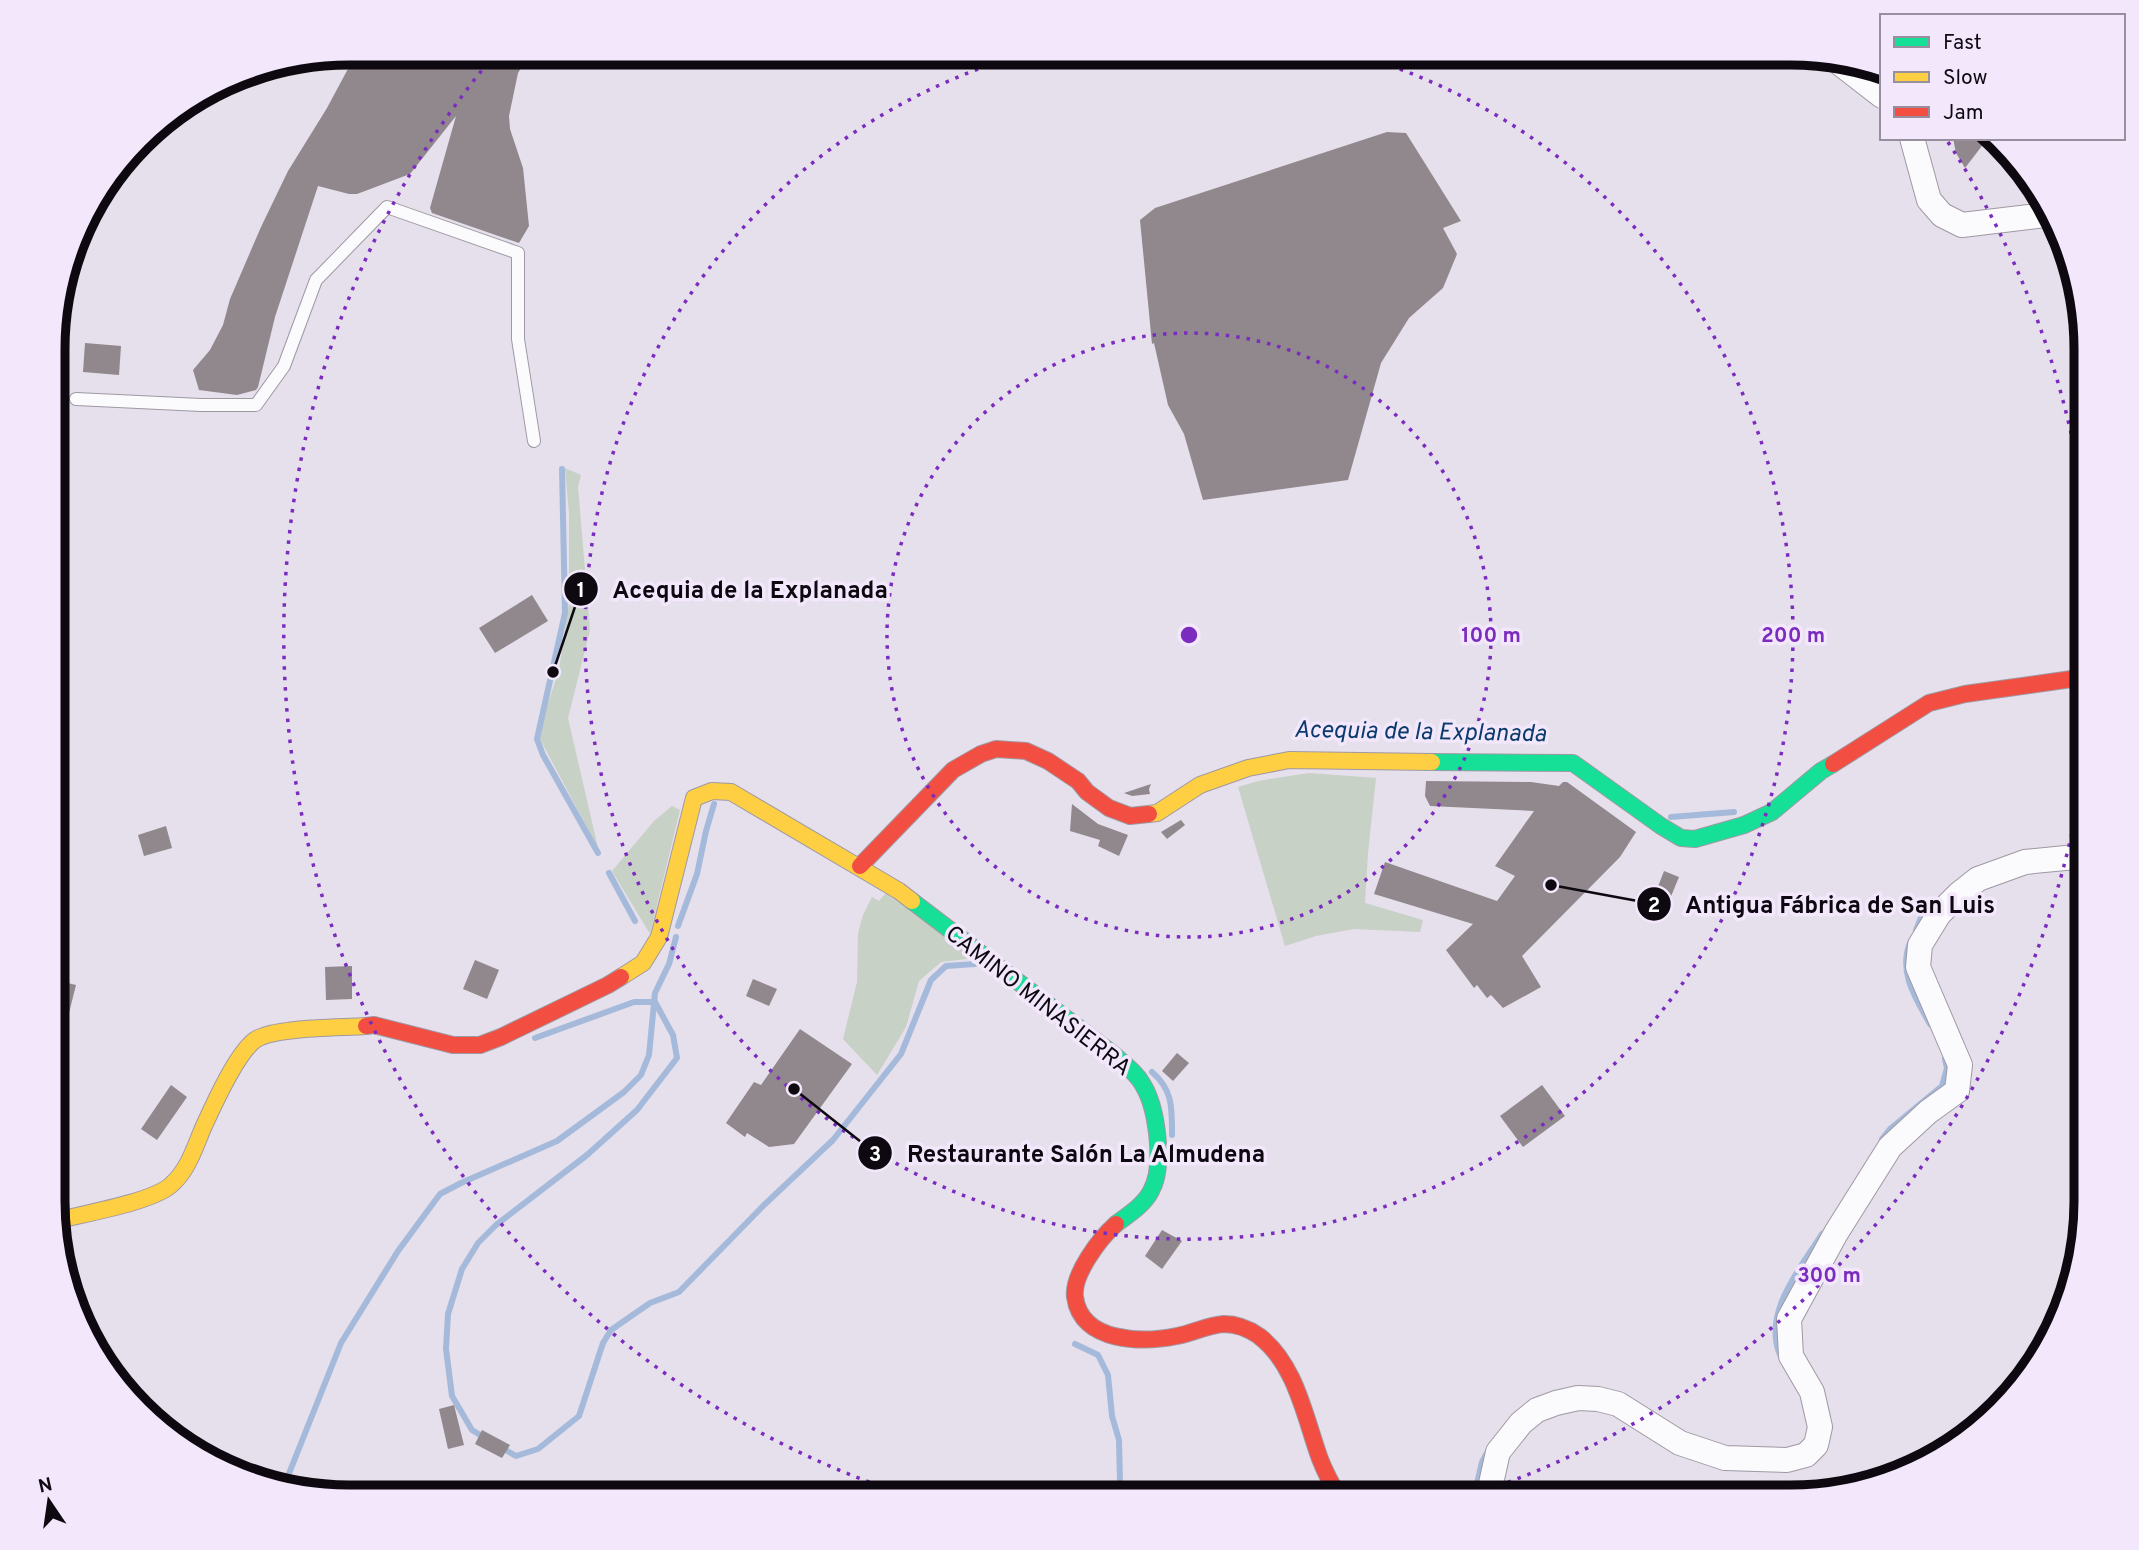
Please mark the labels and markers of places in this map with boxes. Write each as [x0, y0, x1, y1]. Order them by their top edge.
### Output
callout: Acequia de la Explanada [564, 567, 902, 612]
centre of rings [1177, 623, 1201, 647]
callout: Antigua Fábrica de San Luis [1636, 882, 2009, 927]
callout: Restaurante Salón La Almudena [858, 1131, 1280, 1176]

